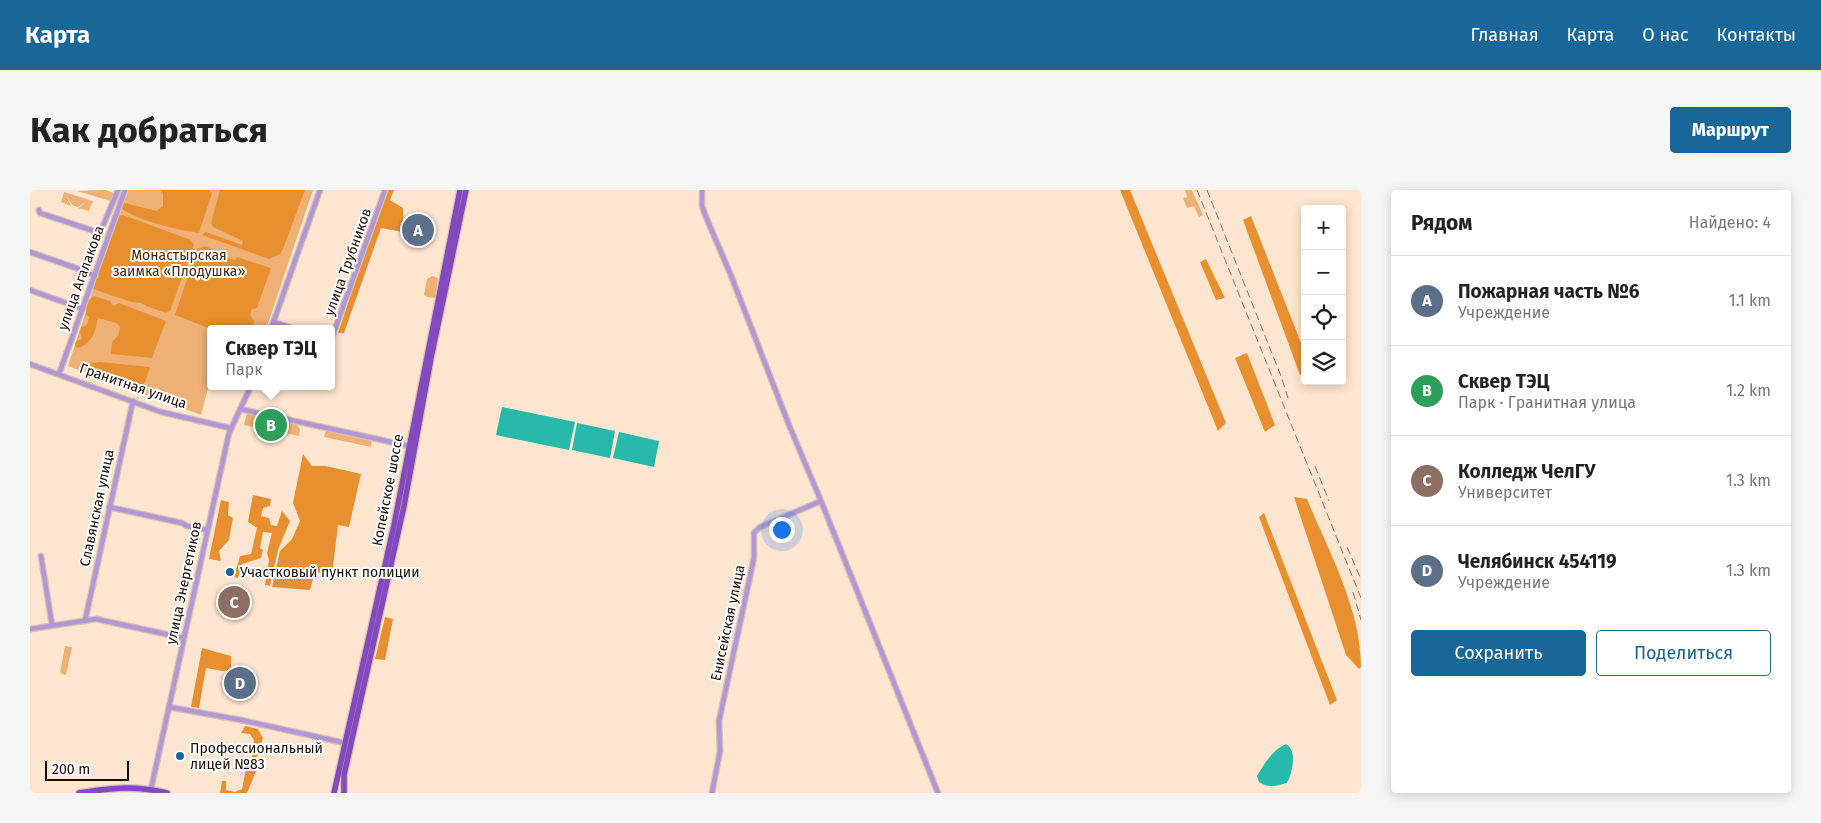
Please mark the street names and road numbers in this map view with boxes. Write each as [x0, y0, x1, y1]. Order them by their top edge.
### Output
street label: улица Трубников [321, 206, 375, 318]
street label: улица Агалакова [54, 223, 108, 333]
street label: Гранитная улица [77, 360, 189, 412]
street label: Копейское шоссе [369, 433, 407, 547]
street label: Славянская улица [76, 448, 118, 568]
street label: улица Энергетиков [163, 520, 205, 646]
street label: Енисейская улица [707, 563, 749, 683]

